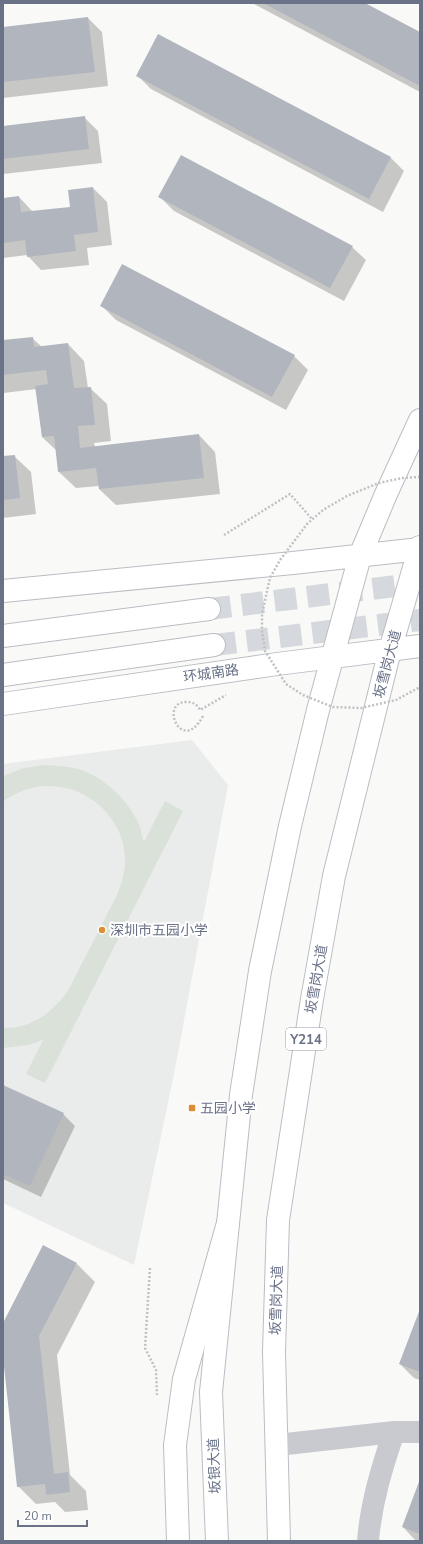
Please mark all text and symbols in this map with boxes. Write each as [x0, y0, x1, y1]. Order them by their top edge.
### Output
street label: 坂雪岗大道 [369, 628, 406, 700]
street label: 环城南路 [182, 660, 240, 687]
place label: 深圳市五园小学 [110, 921, 208, 940]
marker: 深圳市五园小学 [97, 925, 107, 935]
street label: 坂雪岗大道 [301, 943, 332, 1015]
road number: Y214 [286, 1028, 326, 1050]
place label: 五园小学 [200, 1099, 256, 1118]
marker: 五园小学 [187, 1103, 197, 1113]
street label: 坂雪岗大道 [266, 1265, 287, 1335]
street label: 坂银大道 [204, 1438, 225, 1494]
scale bar [18, 1502, 87, 1528]
text: 20 m [24, 1508, 52, 1524]

